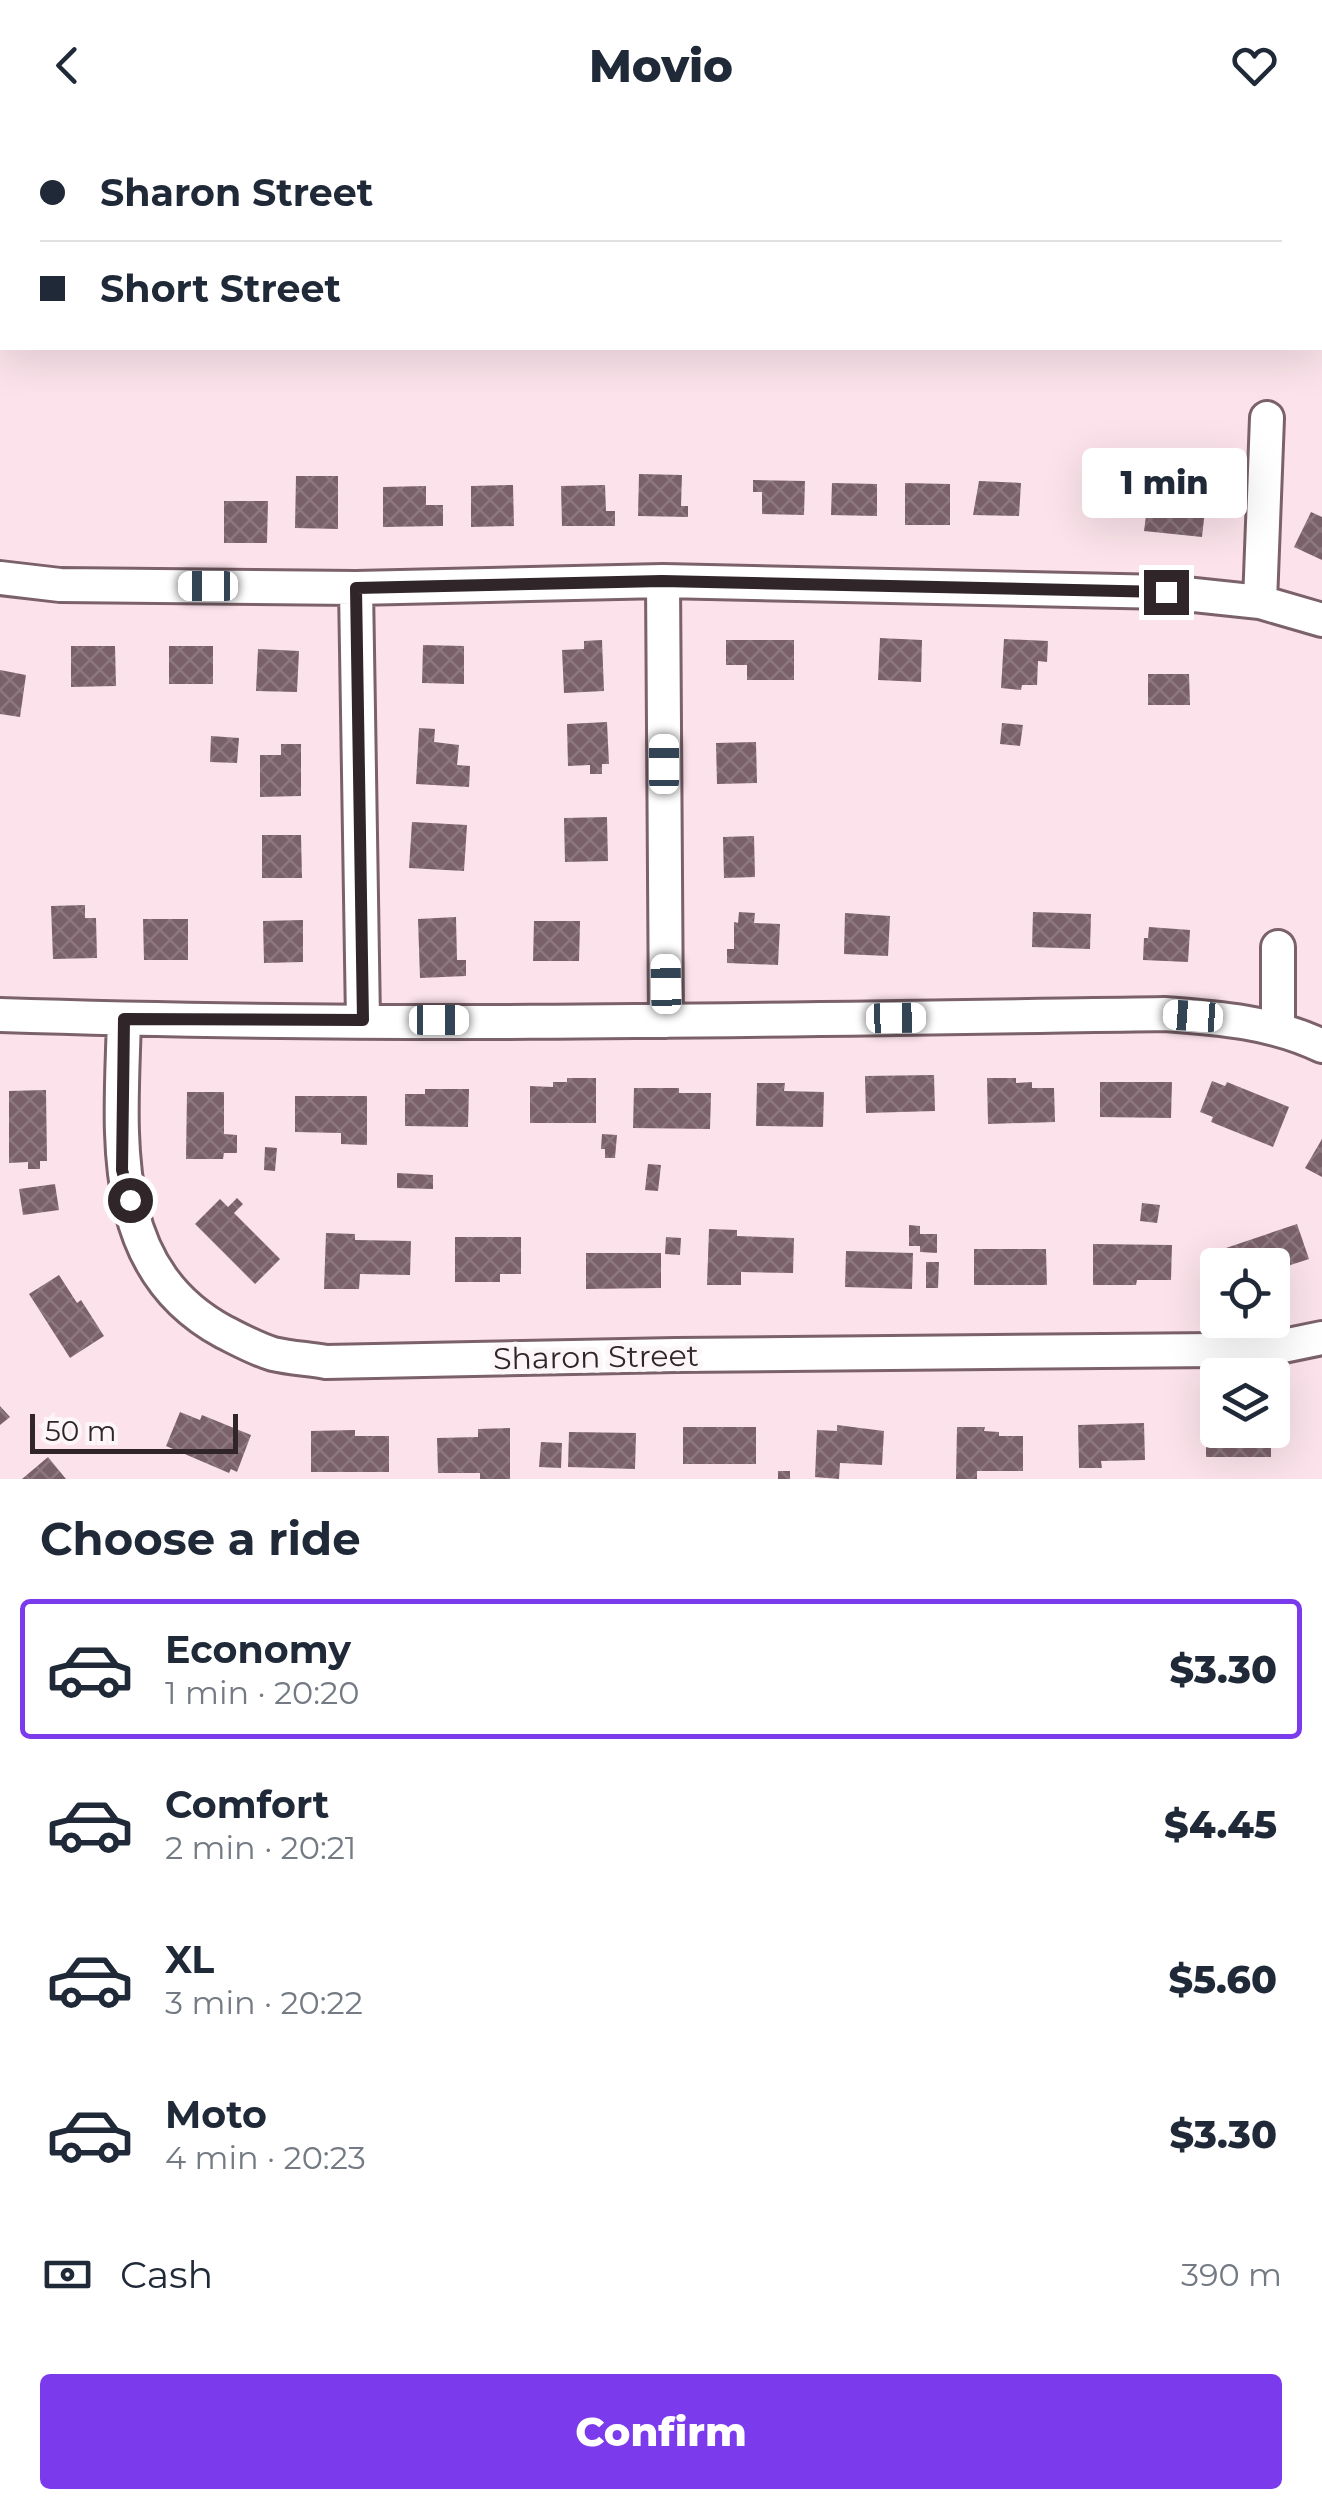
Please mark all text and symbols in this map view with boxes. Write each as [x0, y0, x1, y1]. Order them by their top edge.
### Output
icon: back [40, 38, 95, 93]
text: Movio [589, 38, 733, 93]
icon: heart [1227, 38, 1282, 93]
text: Sharon Street [100, 169, 373, 216]
text: Short Street [100, 265, 341, 312]
callout: 1 min [1084, 447, 1248, 517]
text: 1 min [1120, 463, 1209, 502]
route end [1144, 570, 1189, 615]
car [178, 571, 238, 601]
car [649, 734, 679, 794]
car [650, 954, 682, 1014]
car [1162, 999, 1224, 1033]
car [866, 1002, 926, 1034]
car [409, 1005, 469, 1035]
route start [108, 1178, 153, 1223]
map controls [1200, 1248, 1290, 1448]
button: locate [1200, 1248, 1290, 1338]
street label: Sharon Street [493, 1337, 699, 1377]
button: layers [1200, 1358, 1290, 1448]
scale bar [30, 1409, 238, 1454]
text: 50 m [45, 1414, 116, 1448]
text: Choose a ride [40, 1511, 361, 1566]
icon: car [45, 1624, 135, 1714]
text: Economy [165, 1626, 351, 1673]
text: $3.30 [1169, 1646, 1277, 1693]
text: 1 min · 20:20 [165, 1673, 359, 1712]
icon: car [45, 1779, 135, 1869]
text: Comfort [165, 1781, 329, 1828]
text: $4.45 [1164, 1801, 1277, 1848]
text: 2 min · 20:21 [165, 1828, 356, 1867]
icon: car [45, 1934, 135, 2024]
text: XL [165, 1936, 214, 1983]
text: $5.60 [1168, 1956, 1277, 2003]
text: 3 min · 20:22 [165, 1983, 363, 2022]
icon: car [45, 2089, 135, 2179]
text: Moto [165, 2091, 267, 2138]
text: $3.30 [1169, 2111, 1277, 2158]
text: 4 min · 20:23 [165, 2138, 366, 2177]
icon: cash [40, 2247, 95, 2302]
text: Cash [120, 2251, 213, 2298]
text: 390 m [1181, 2255, 1282, 2294]
button: Confirm [40, 2374, 1282, 2489]

